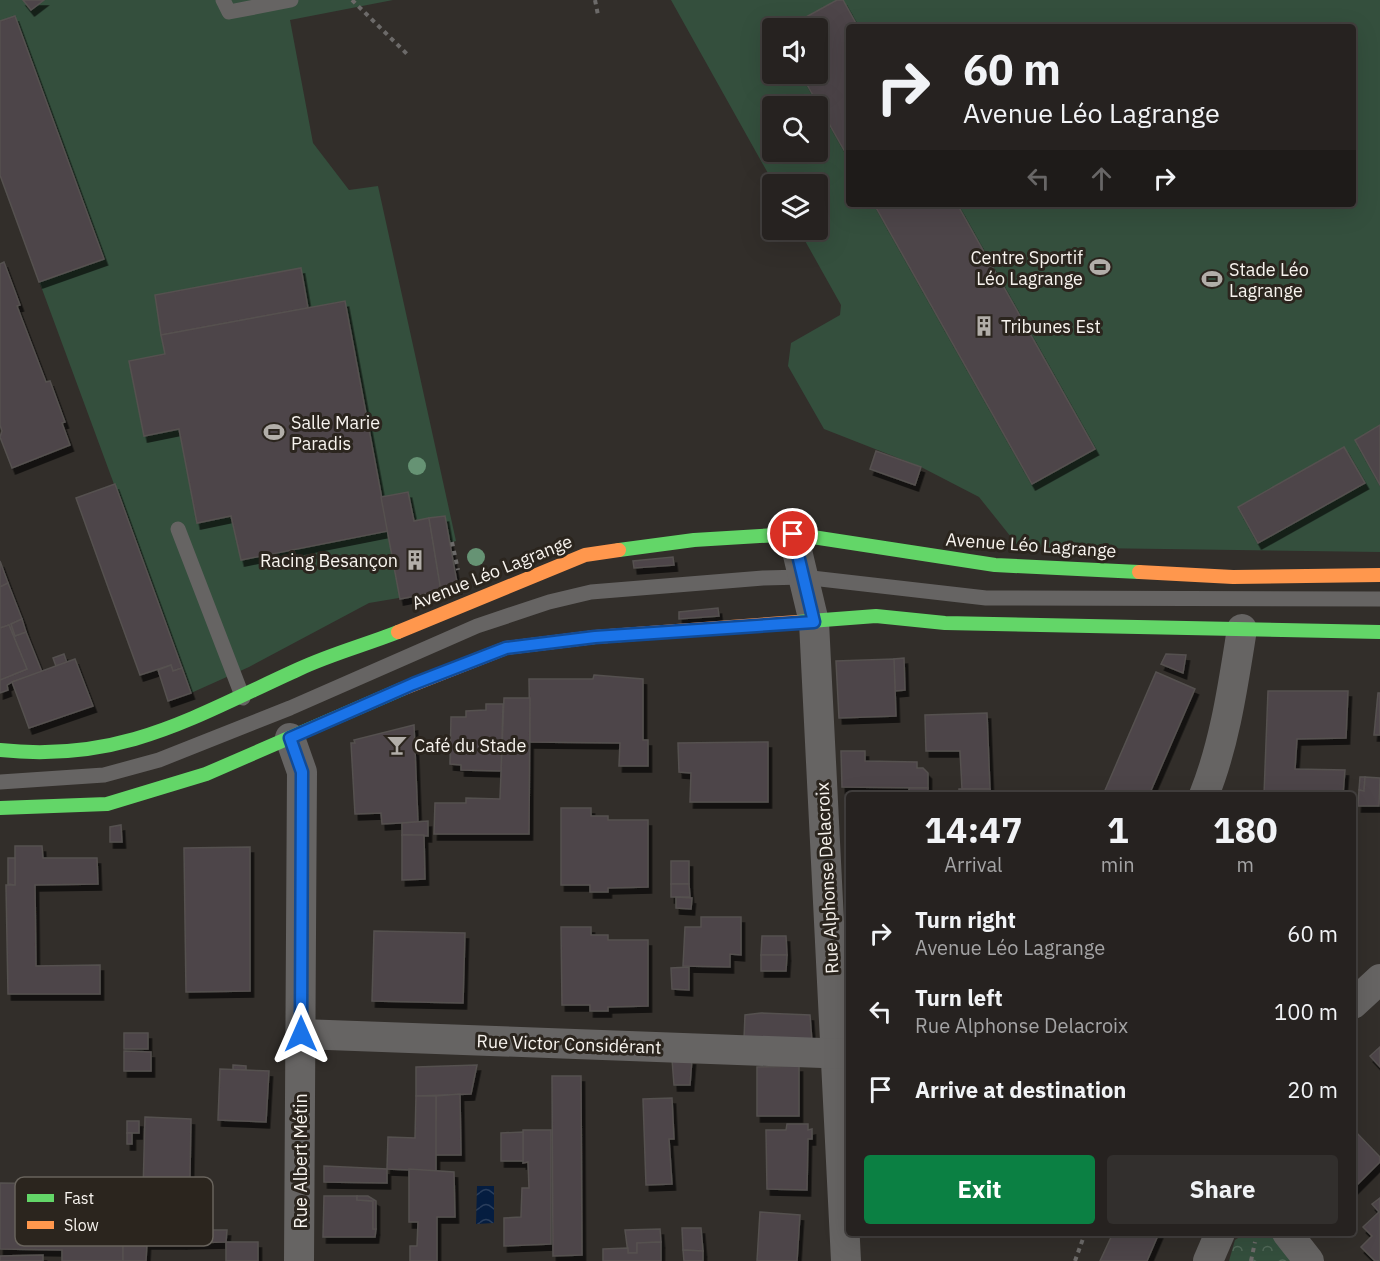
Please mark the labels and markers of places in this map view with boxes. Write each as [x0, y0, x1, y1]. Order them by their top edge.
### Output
place label: Centre Sportif Léo Lagrange [970, 246, 1083, 290]
sports icon: Centre Sportif Léo Lagrange [1088, 255, 1112, 279]
place label: Stade Léo Lagrange [1229, 258, 1309, 302]
sports icon: Stade Léo Lagrange [1200, 267, 1224, 291]
building icon: Tribunes Est [972, 314, 996, 338]
place label: Tribunes Est [1001, 315, 1101, 338]
place label: Salle Marie Paradis [291, 411, 380, 455]
sports icon: Salle Marie Paradis [262, 420, 286, 444]
pin [767, 508, 818, 559]
building icon: Racing Besançon [403, 548, 427, 572]
place label: Racing Besançon [260, 549, 398, 572]
bar icon: Café du Stade [385, 733, 409, 757]
place label: Café du Stade [414, 734, 526, 757]

